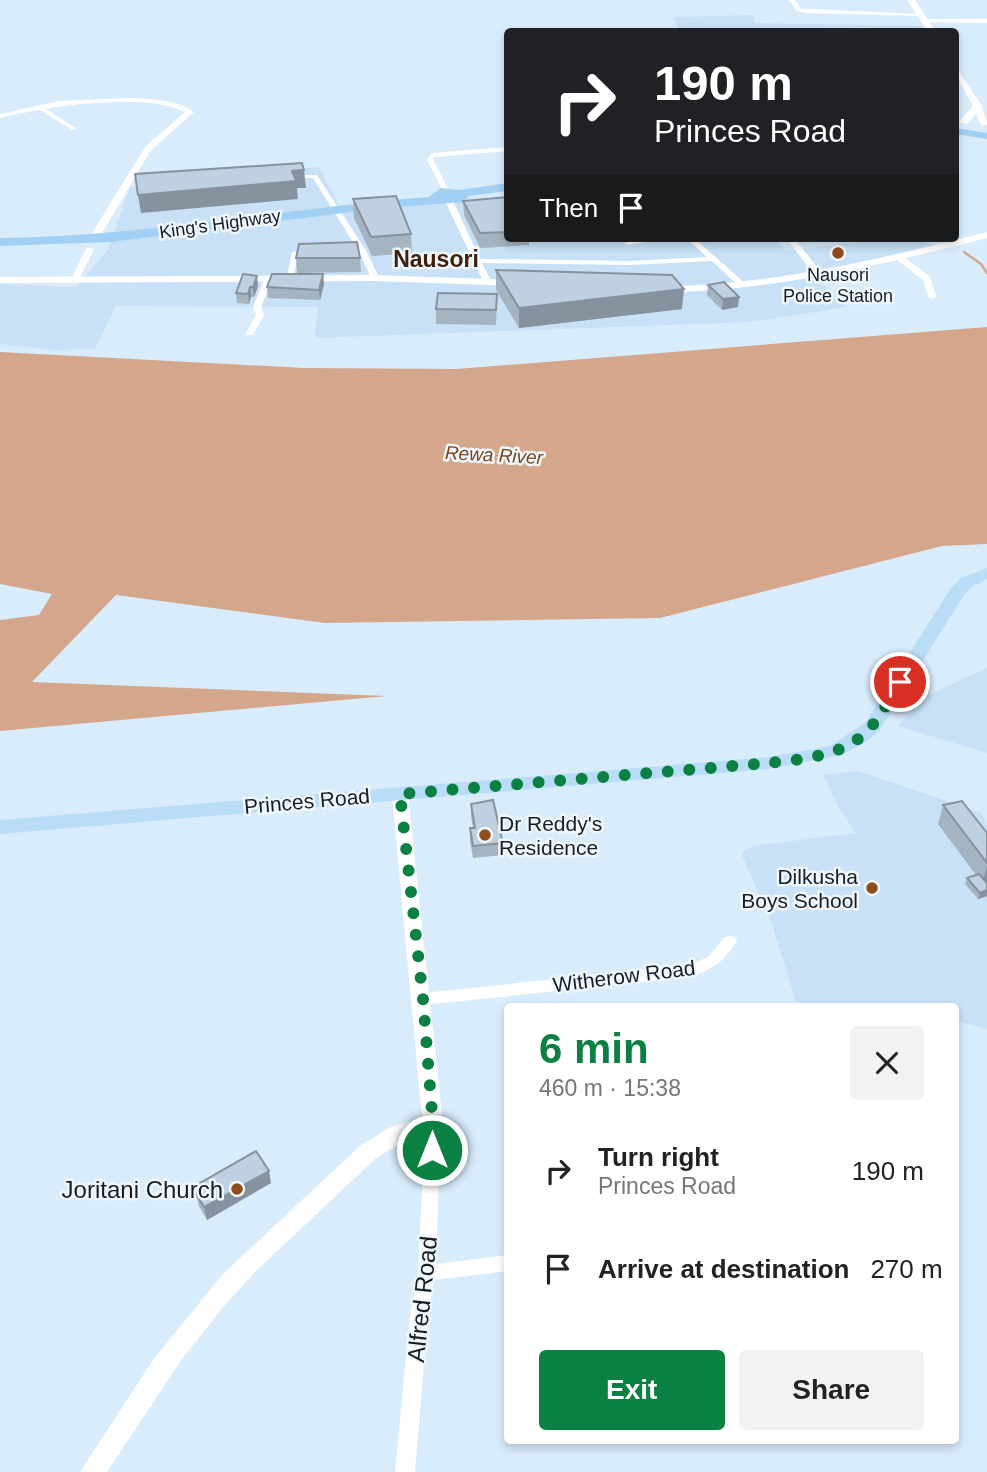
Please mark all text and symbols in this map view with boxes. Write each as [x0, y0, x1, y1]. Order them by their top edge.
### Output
icon: right [539, 56, 630, 147]
text: 190 m [654, 56, 793, 110]
text: Princes Road [654, 113, 846, 149]
icon: arrive [612, 189, 650, 227]
text: Then [539, 193, 598, 223]
street label: King's Highway [158, 206, 282, 242]
marker: Nausori Police Station [830, 245, 846, 261]
district label: Nausori [393, 246, 479, 272]
place label: Nausori Police Station [783, 265, 893, 306]
water label: Rewa River [444, 442, 544, 468]
pin [870, 652, 930, 712]
icon: arrive [881, 663, 919, 701]
street label: Princes Road [243, 784, 371, 818]
place label: Dr Reddy's Residence [499, 812, 602, 859]
marker: Dr Reddy's Residence [477, 827, 493, 843]
place label: Dilkusha Boys School [741, 865, 858, 912]
marker: Dilkusha Boys School [864, 880, 880, 896]
street label: Witherow Road [551, 956, 697, 996]
text: 6 min [539, 1025, 649, 1072]
button: close [850, 1026, 924, 1100]
text: 460 m · 15:38 [539, 1075, 681, 1101]
position arrow [395, 1113, 469, 1187]
text: Turn right [598, 1142, 719, 1172]
icon: right [539, 1152, 577, 1190]
text: 190 m [852, 1156, 924, 1186]
text: Princes Road [598, 1173, 736, 1199]
place label: Joritani Church [62, 1176, 223, 1203]
marker: Joritani Church [229, 1181, 245, 1197]
street label: Alfred Road [402, 1235, 442, 1363]
icon: arrive [539, 1250, 577, 1288]
text: Arrive at destination [598, 1254, 849, 1284]
text: 270 m [870, 1254, 943, 1284]
button: Exit [539, 1350, 725, 1430]
button: Share [739, 1350, 924, 1430]

